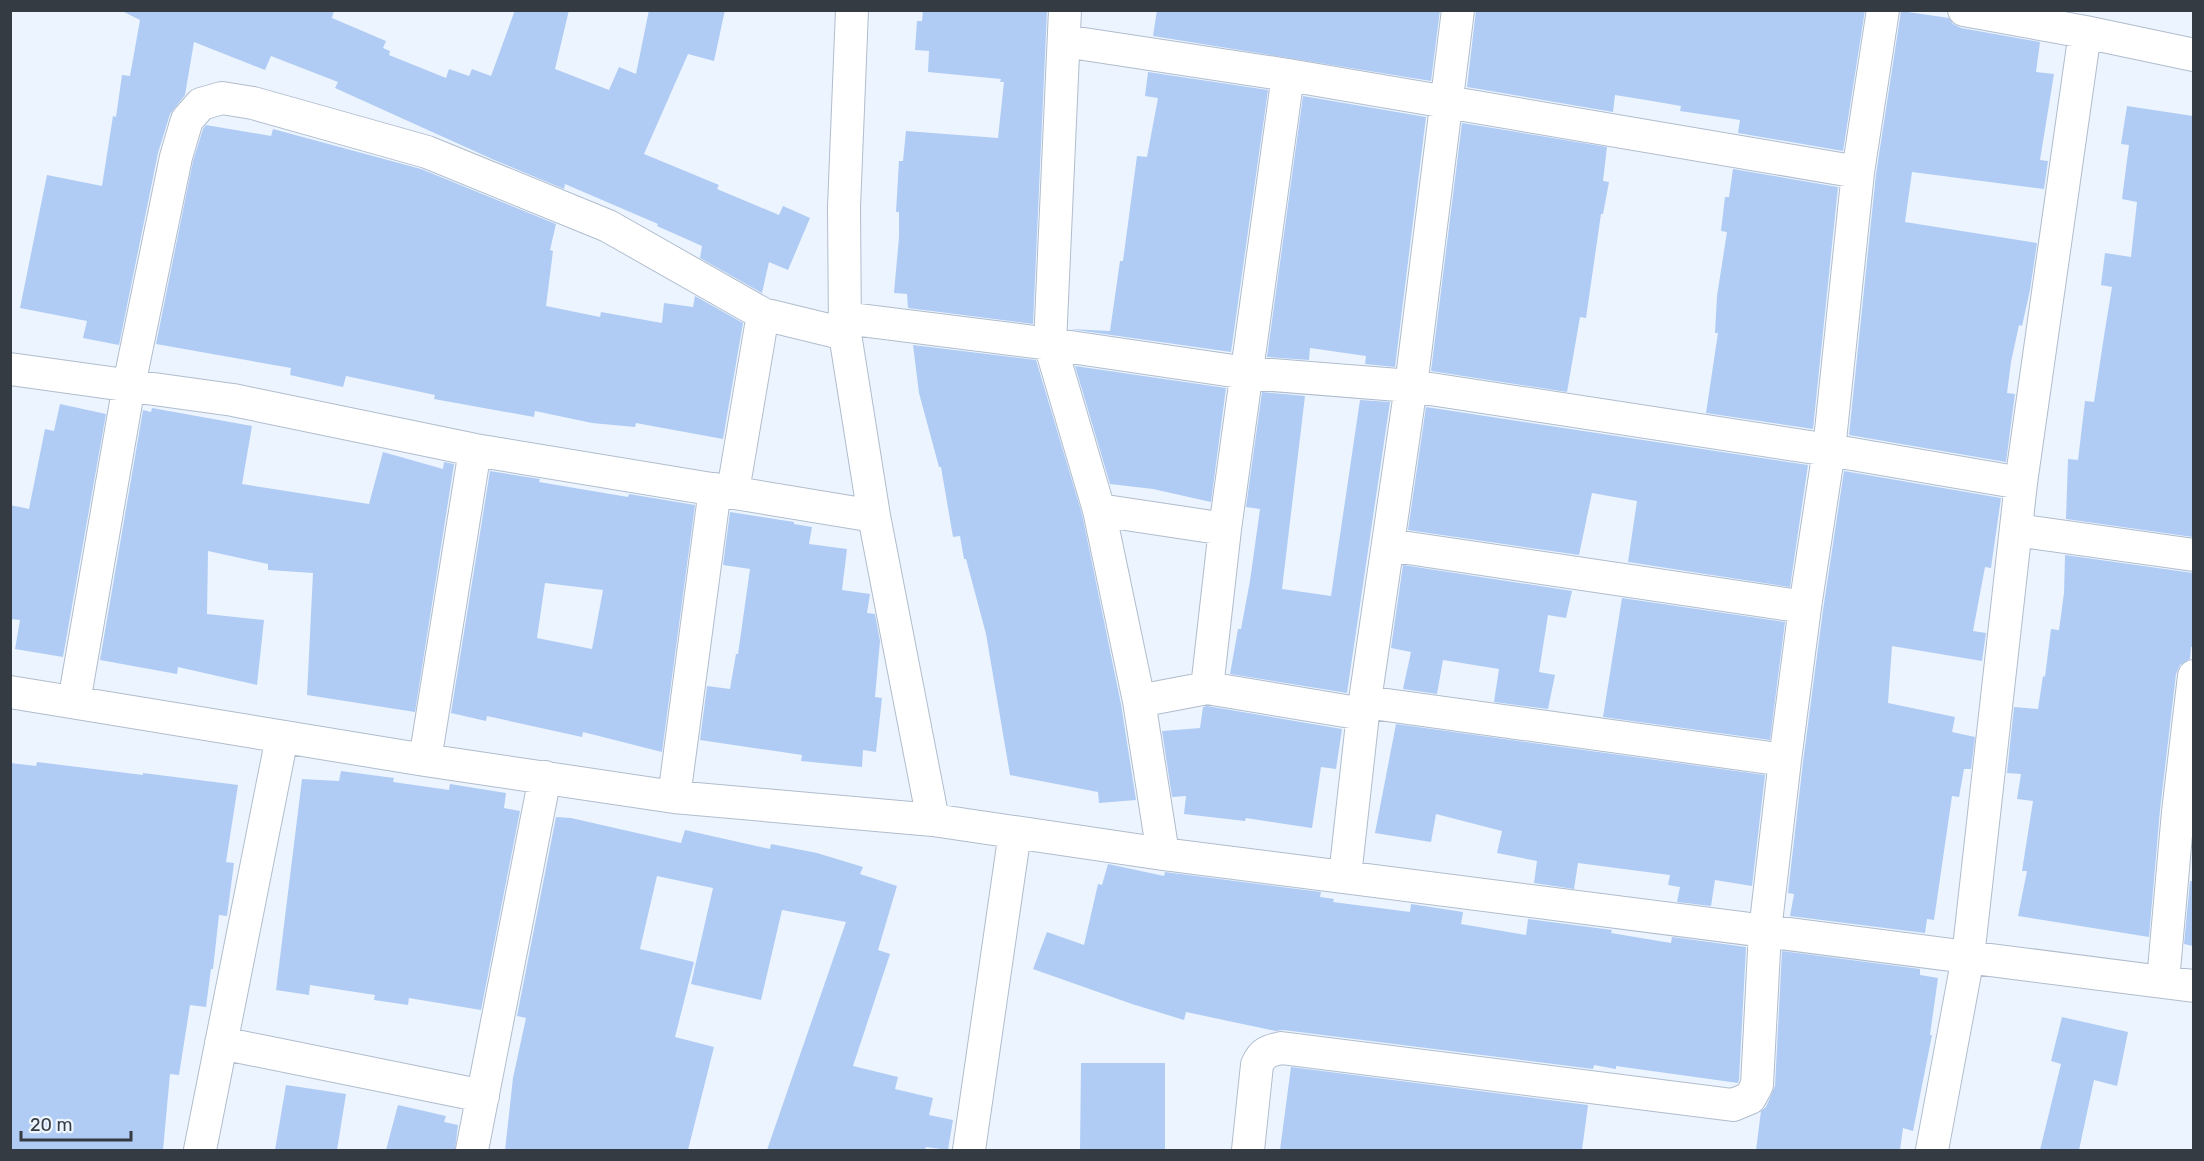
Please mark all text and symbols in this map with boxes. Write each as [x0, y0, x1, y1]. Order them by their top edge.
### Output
scale bar [21, 1104, 130, 1142]
text: 20 m [30, 1114, 72, 1136]

